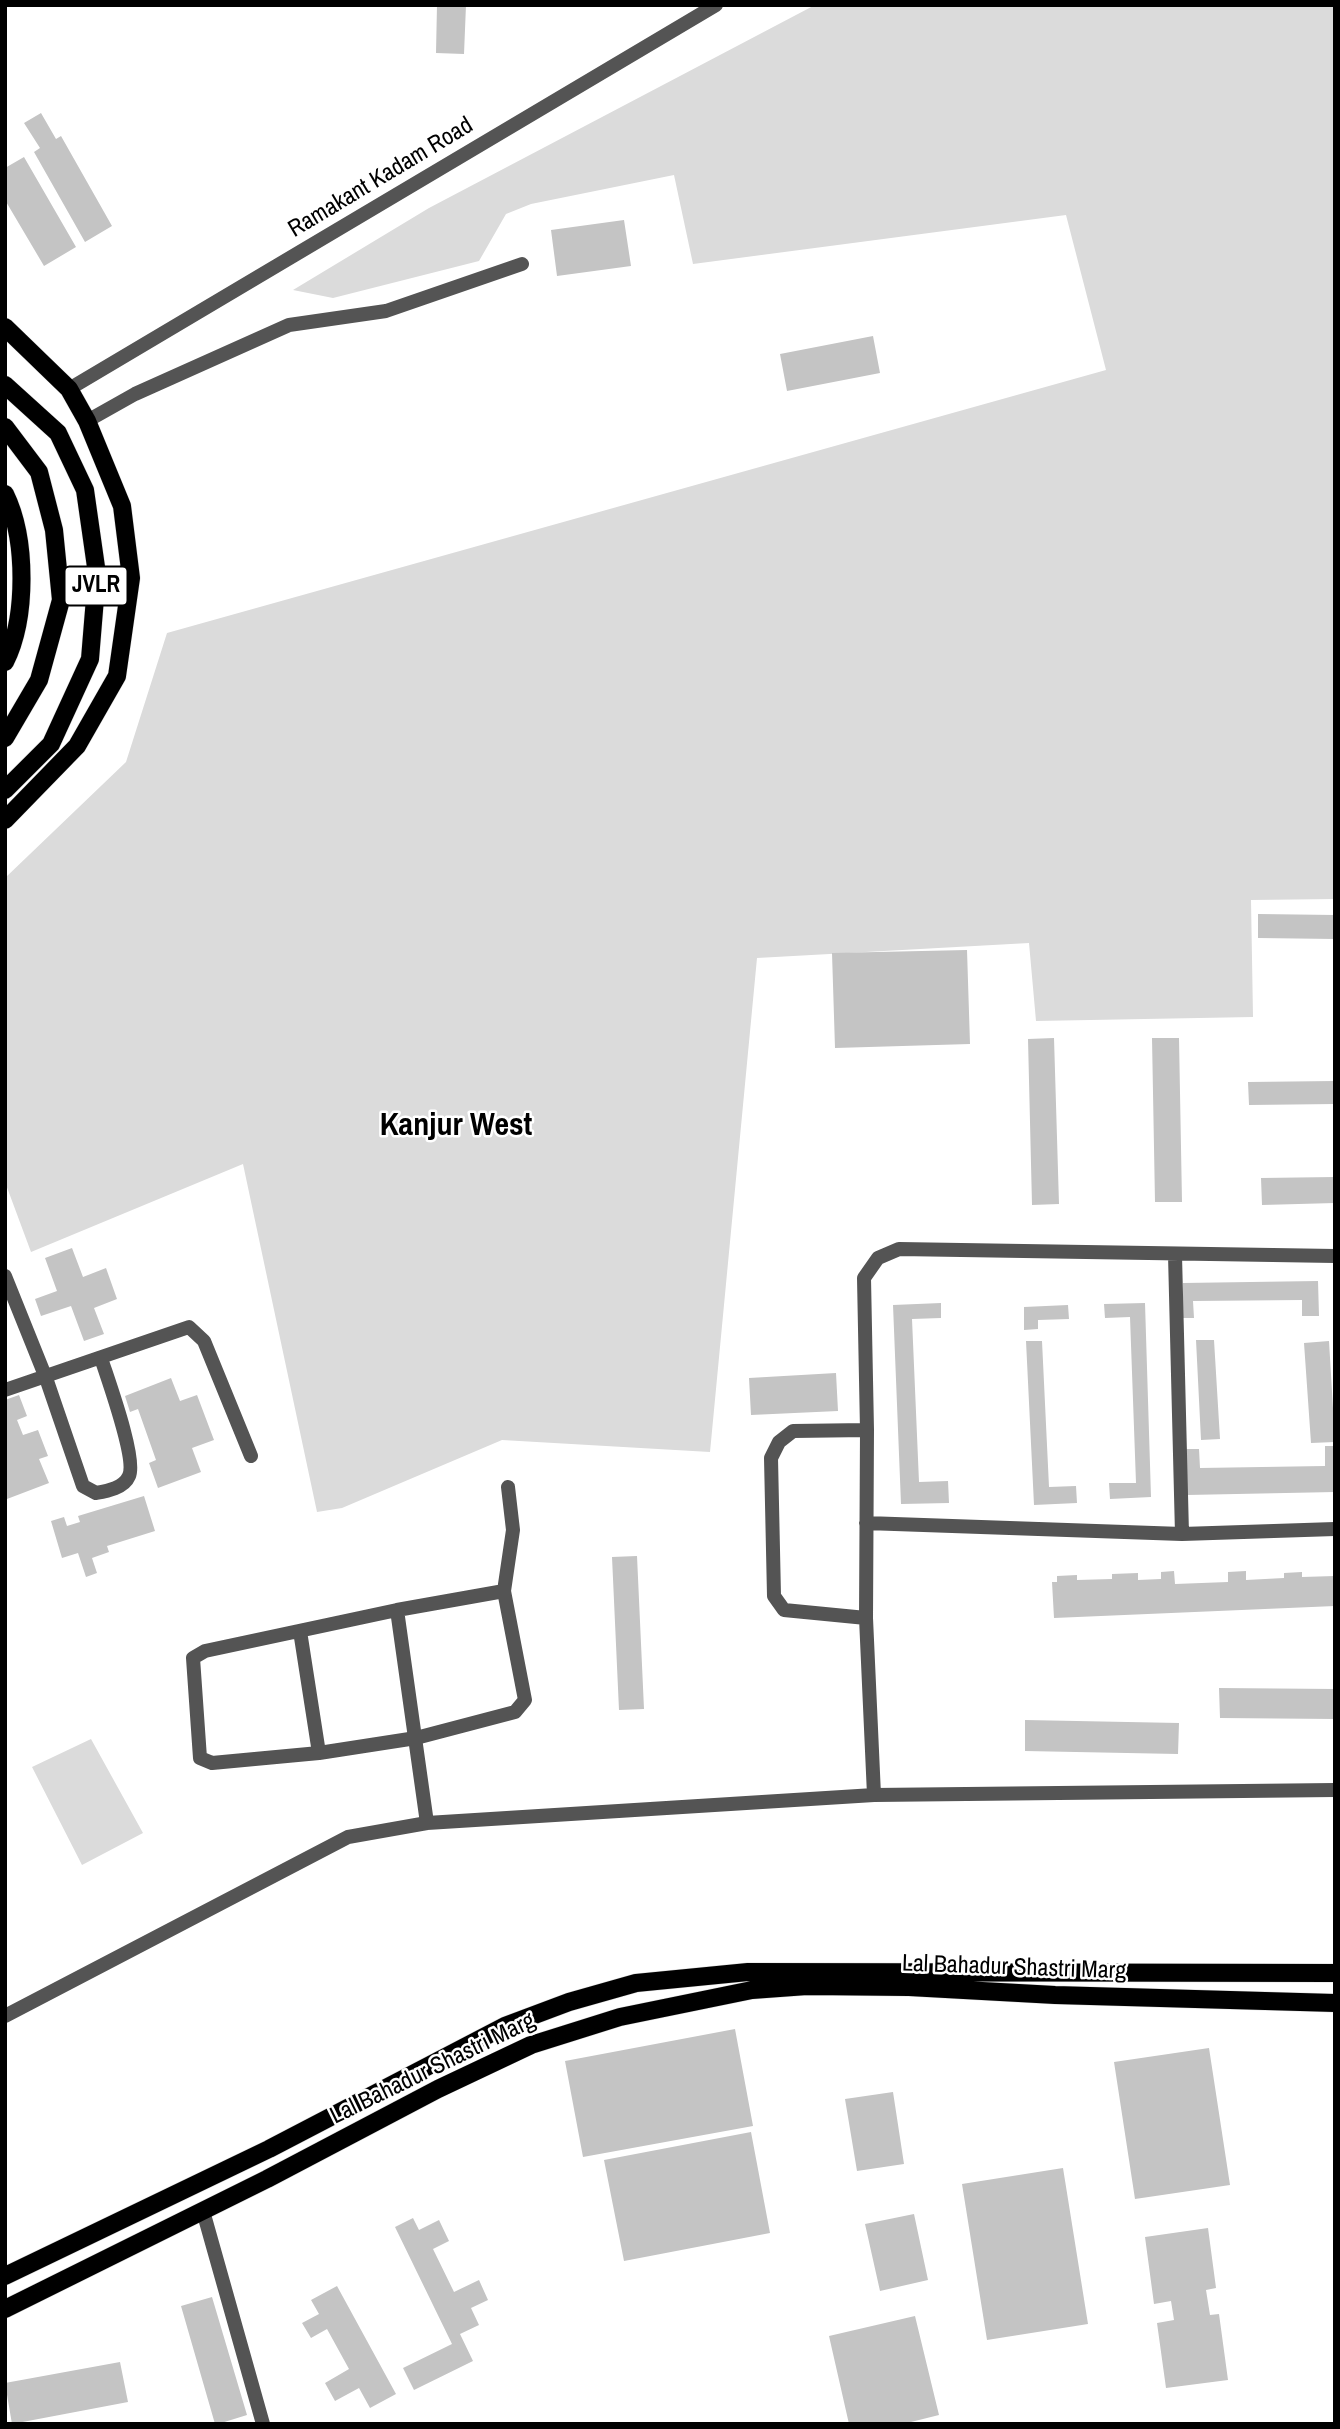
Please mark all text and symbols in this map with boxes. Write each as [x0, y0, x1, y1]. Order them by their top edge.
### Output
street label: Ramakant Kadam Road [284, 112, 478, 244]
road number: JVLR [64, 566, 128, 606]
district label: Kanjur West [380, 1107, 532, 1145]
street label: Lal Bahadur Shastri Marg [901, 1950, 1127, 1986]
street label: Lal Bahadur Shastri Marg [326, 2007, 540, 2131]

